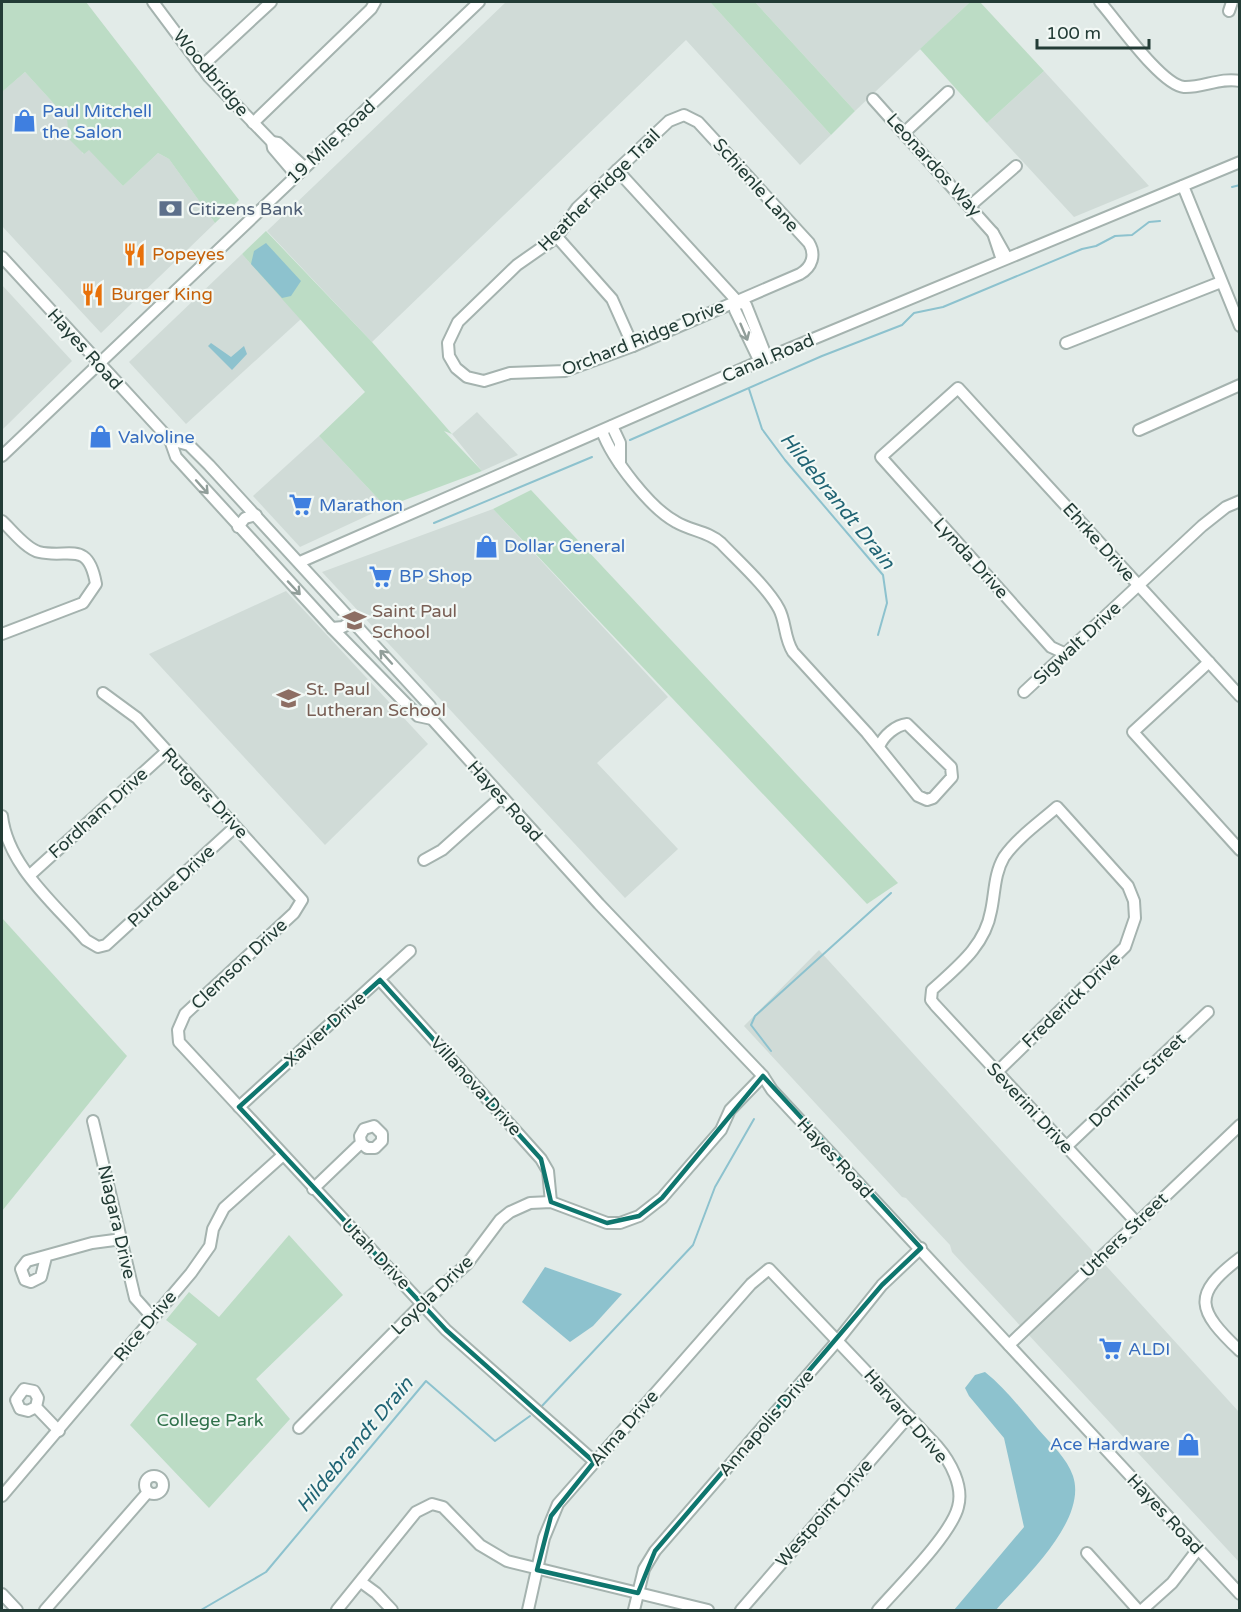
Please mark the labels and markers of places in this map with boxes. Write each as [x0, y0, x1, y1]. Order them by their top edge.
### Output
place label: Paul Mitchell the Salon [42, 100, 152, 143]
shop icon: Paul Mitchell the Salon [11, 108, 37, 134]
bank icon: Citizens Bank [157, 196, 183, 222]
place label: Citizens Bank [188, 198, 303, 220]
restaurant icon: Popeyes [121, 241, 147, 267]
place label: Popeyes [152, 243, 225, 265]
restaurant icon: Burger King [80, 281, 106, 307]
place label: Burger King [111, 283, 213, 305]
shop icon: Valvoline [87, 424, 113, 450]
place label: Valvoline [118, 426, 195, 448]
supermarket icon: Marathon [288, 492, 314, 518]
place label: Marathon [319, 494, 403, 516]
shop icon: Dollar General [473, 533, 499, 559]
place label: Dollar General [504, 535, 625, 557]
supermarket icon: BP Shop [368, 563, 394, 589]
place label: BP Shop [399, 565, 472, 587]
place label: Saint Paul School [372, 600, 457, 643]
school or university icon: Saint Paul School [341, 608, 367, 634]
place label: St. Paul Lutheran School [306, 678, 446, 721]
school or university icon: St. Paul Lutheran School [275, 686, 301, 712]
supermarket icon: ALDI [1097, 1336, 1123, 1362]
place label: ALDI [1128, 1338, 1170, 1360]
shop icon: Ace Hardware [1175, 1431, 1201, 1457]
place label: Ace Hardware [1050, 1433, 1170, 1455]

